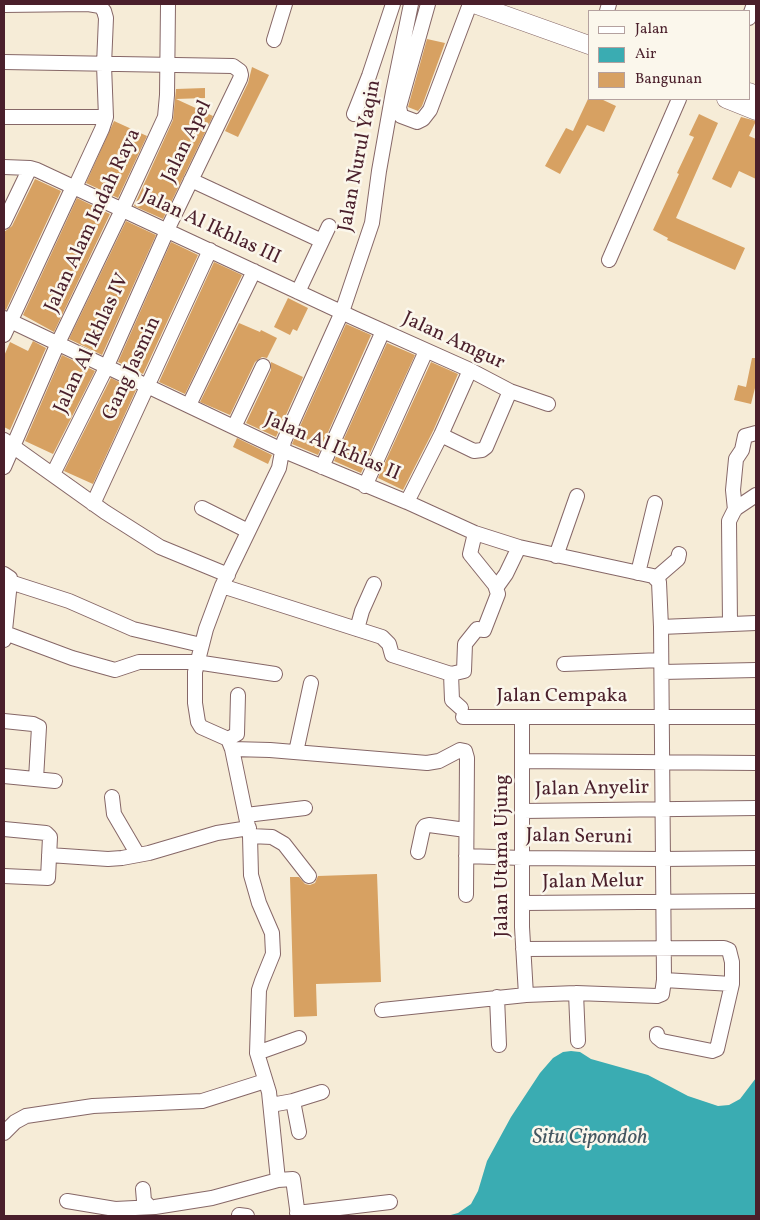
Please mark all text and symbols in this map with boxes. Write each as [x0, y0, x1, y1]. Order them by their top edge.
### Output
legend [588, 10, 750, 100]
text: Jalan [635, 19, 668, 40]
text: Air [635, 44, 656, 65]
text: Bangunan [635, 69, 702, 90]
street label: Jalan Nurul Yaqin [334, 78, 388, 234]
street label: Jalan Apel [158, 97, 218, 187]
street label: Jalan Alam Indah Raya [41, 125, 147, 317]
street label: Jalan Al Ikhlas III [136, 185, 284, 271]
street label: Jalan Al Ikhlas IV [50, 270, 136, 418]
street label: Jalan Amgur [398, 308, 508, 376]
street label: Gang Jasmin [99, 313, 167, 425]
street label: Jalan Al Ikhlas II [261, 409, 403, 487]
street label: Jalan Cempaka [497, 685, 627, 709]
street label: Jalan Utama Ujung [491, 774, 515, 938]
street label: Jalan Anyelir [535, 777, 649, 803]
street label: Jalan Seruni [526, 825, 632, 851]
street label: Jalan Melur [542, 870, 644, 896]
water label: Situ Cipondoh [533, 1126, 647, 1152]

